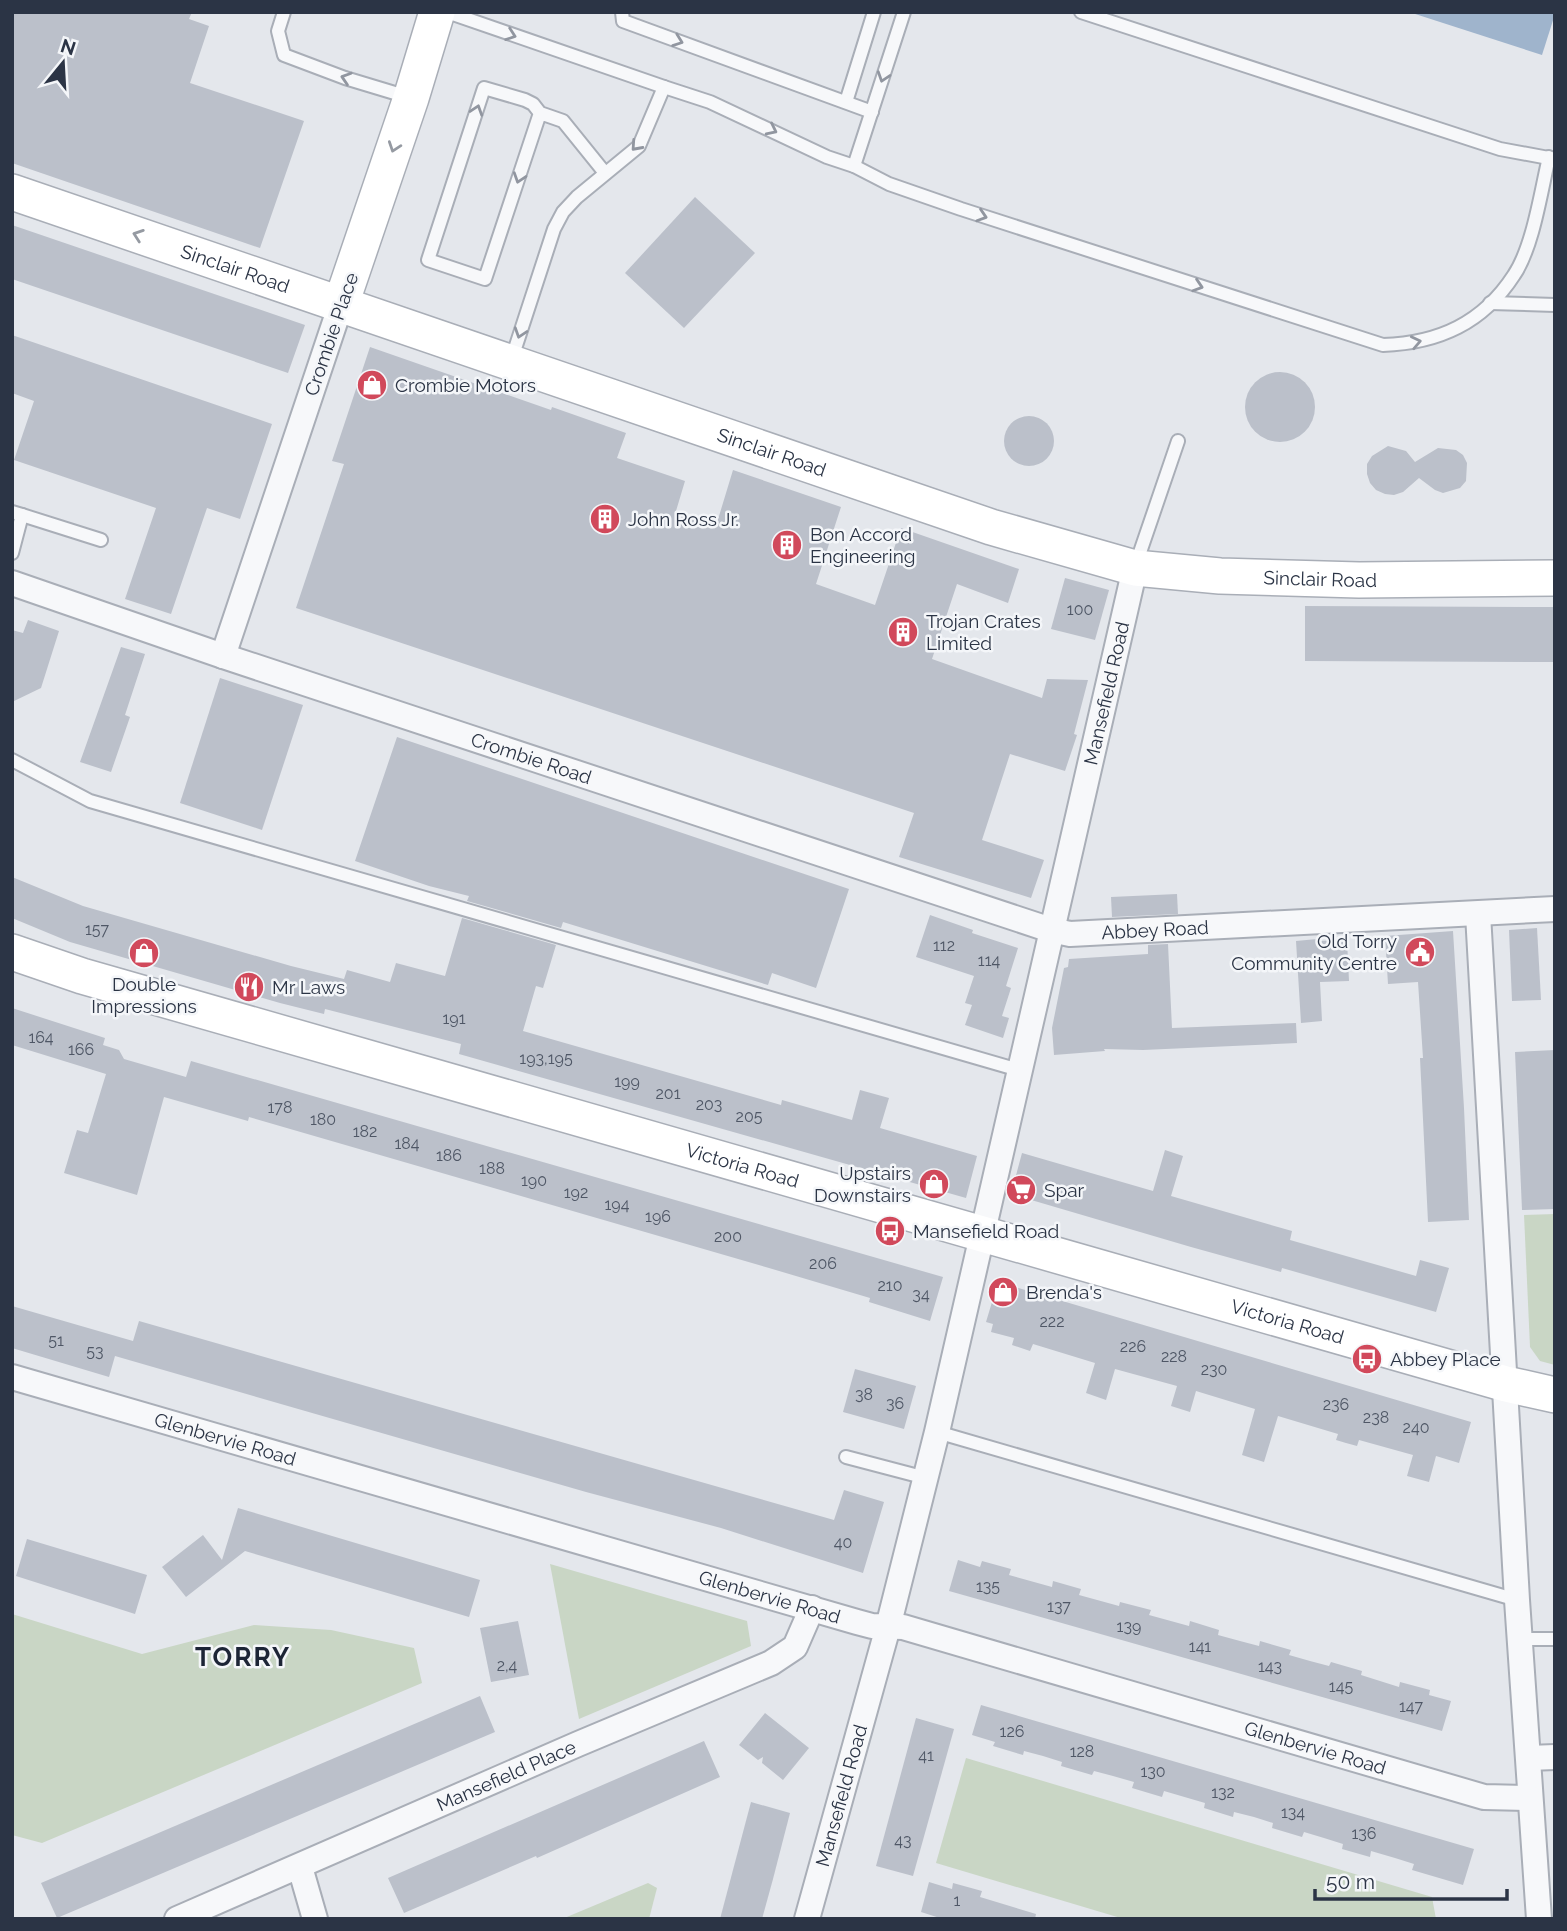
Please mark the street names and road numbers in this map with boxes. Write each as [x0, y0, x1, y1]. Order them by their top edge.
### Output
street label: Sinclair Road [178, 240, 293, 297]
street label: Crombie Place [300, 269, 362, 399]
street label: Sinclair Road [714, 423, 829, 481]
street label: Sinclair Road [1263, 566, 1377, 591]
street label: Mansefield Road [1079, 619, 1133, 767]
street label: Crombie Road [468, 728, 594, 788]
street label: Abbey Road [1101, 916, 1209, 943]
street label: Victoria Road [683, 1139, 802, 1192]
street label: Victoria Road [1228, 1295, 1347, 1348]
street label: Glenbervie Road [152, 1408, 299, 1470]
street label: Glenbervie Road [696, 1566, 843, 1628]
street label: Glenbervie Road [1242, 1717, 1389, 1779]
street label: Mansefield Road [811, 1722, 871, 1869]
street label: Mansefield Place [433, 1735, 579, 1815]

